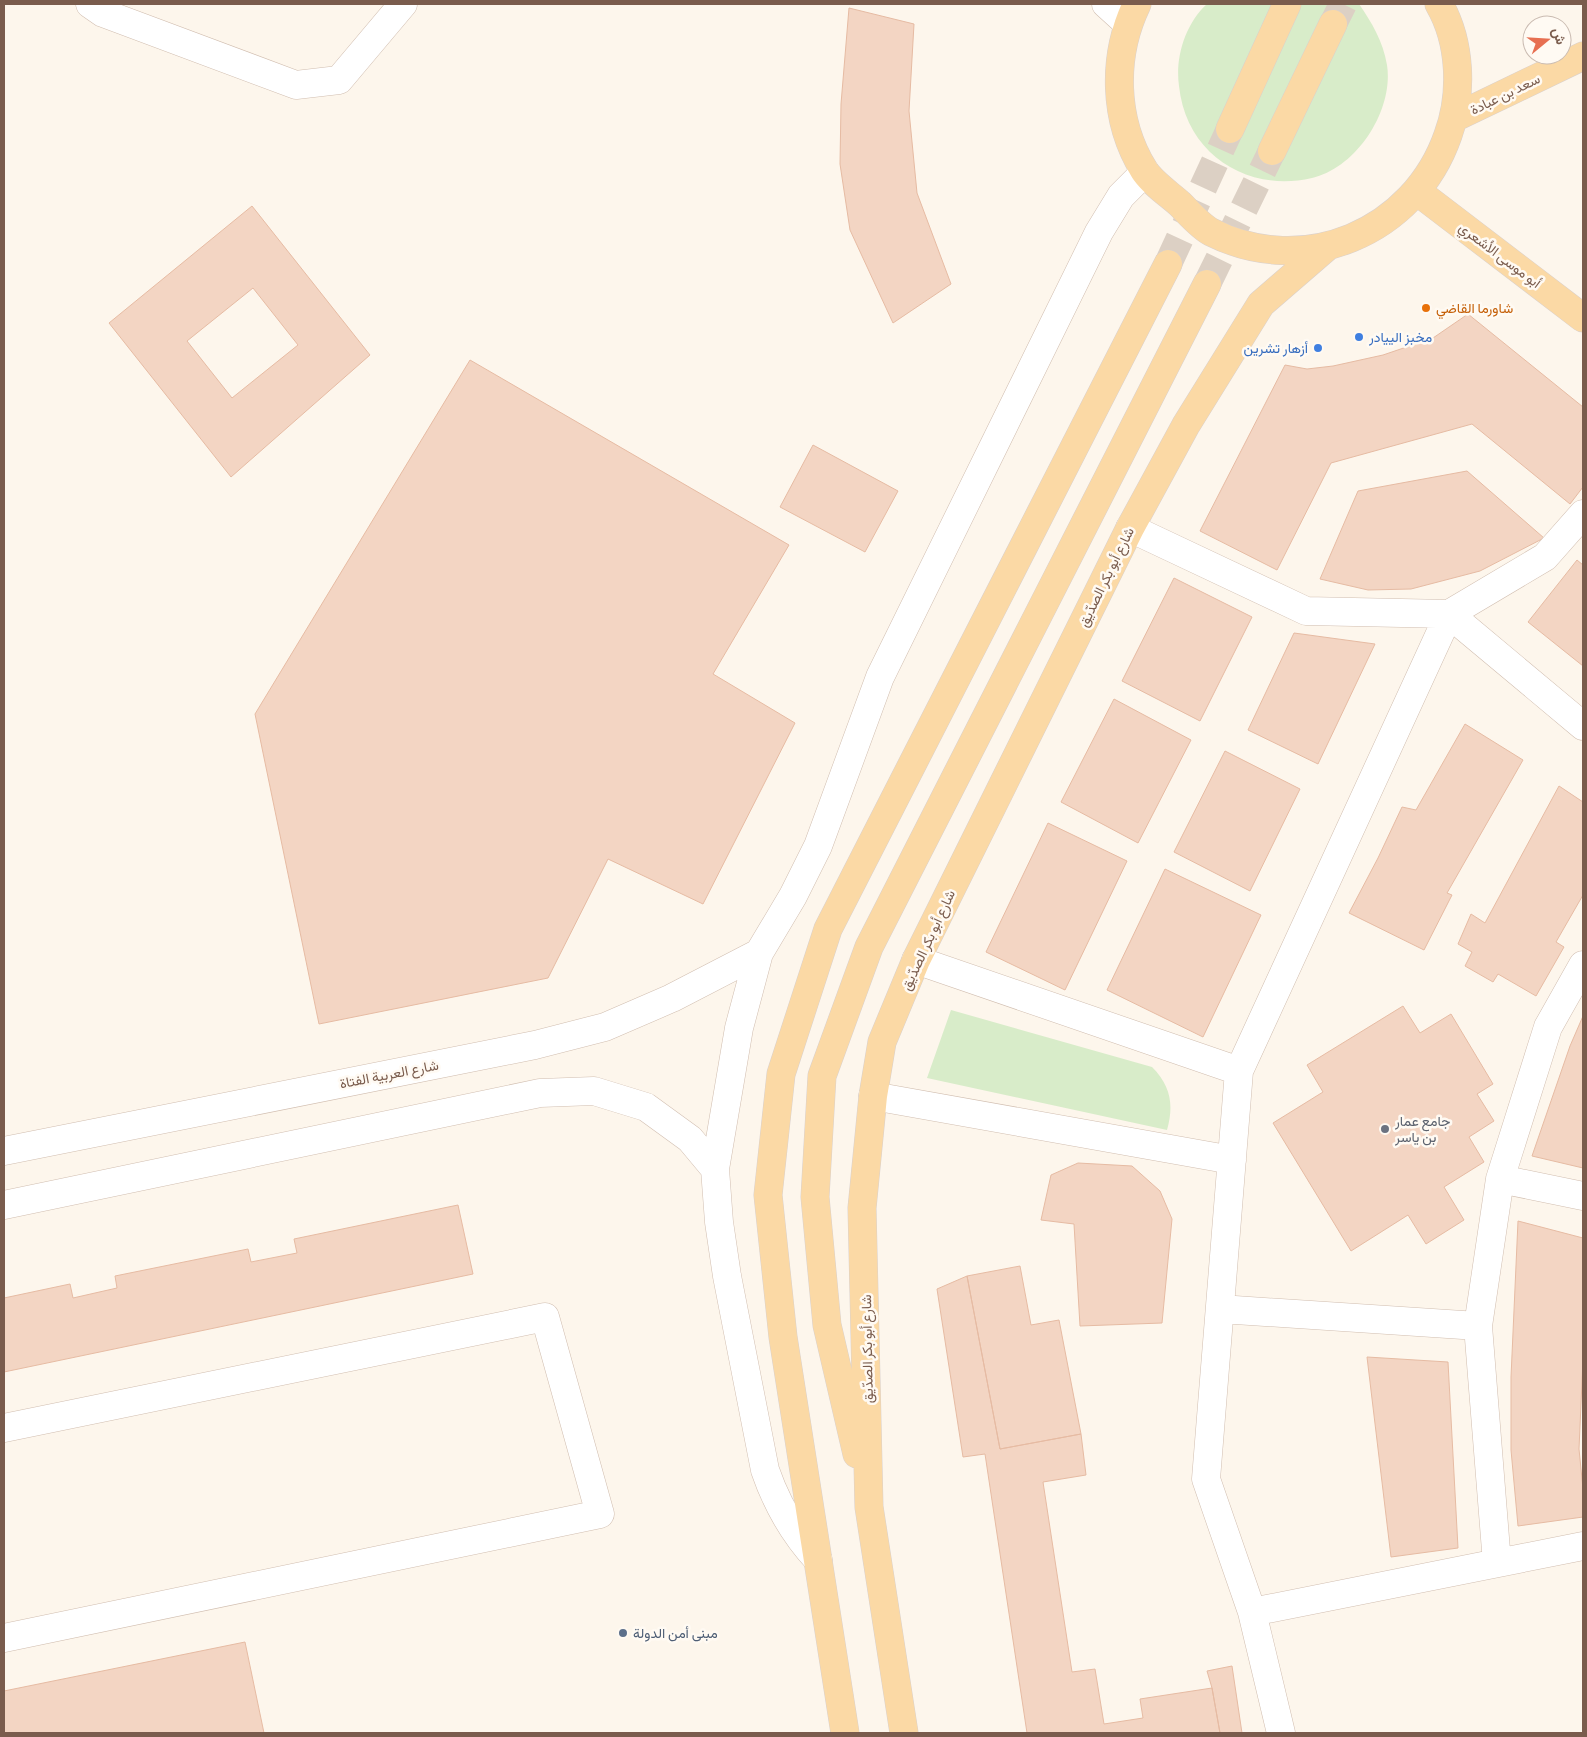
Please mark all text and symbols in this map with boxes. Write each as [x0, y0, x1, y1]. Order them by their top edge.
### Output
north arrow [1522, 15, 1572, 65]
text: ش [1546, 25, 1571, 48]
street label: سعد بن عبادة [1467, 69, 1544, 120]
street label: أبو موسى الأشعري [1453, 218, 1545, 294]
place label: شاورما القاضي [1436, 299, 1513, 320]
marker: شاورما القاضي [1420, 302, 1432, 314]
place label: مخبز الييادر [1368, 328, 1432, 348]
marker: مخبز الييادر [1353, 331, 1365, 343]
place label: أزهار تشرين [1244, 339, 1308, 359]
marker: أزهار تشرين [1312, 342, 1324, 354]
street label: شارع أبو بكر الصدّيق [1074, 524, 1140, 631]
street label: شارع أبو بكر الصدّيق [897, 887, 961, 994]
street label: شارع العربية الفتاة [338, 1056, 440, 1094]
place label: جامع عمار بن ياسر [1394, 1112, 1451, 1148]
marker: جامع عمار بن ياسر [1379, 1123, 1391, 1135]
street label: شارع أبو بكر الصدّيق [857, 1294, 879, 1404]
place label: مبنى أمن الدولة [633, 1624, 718, 1644]
marker: مبنى أمن الدولة [617, 1627, 629, 1639]

